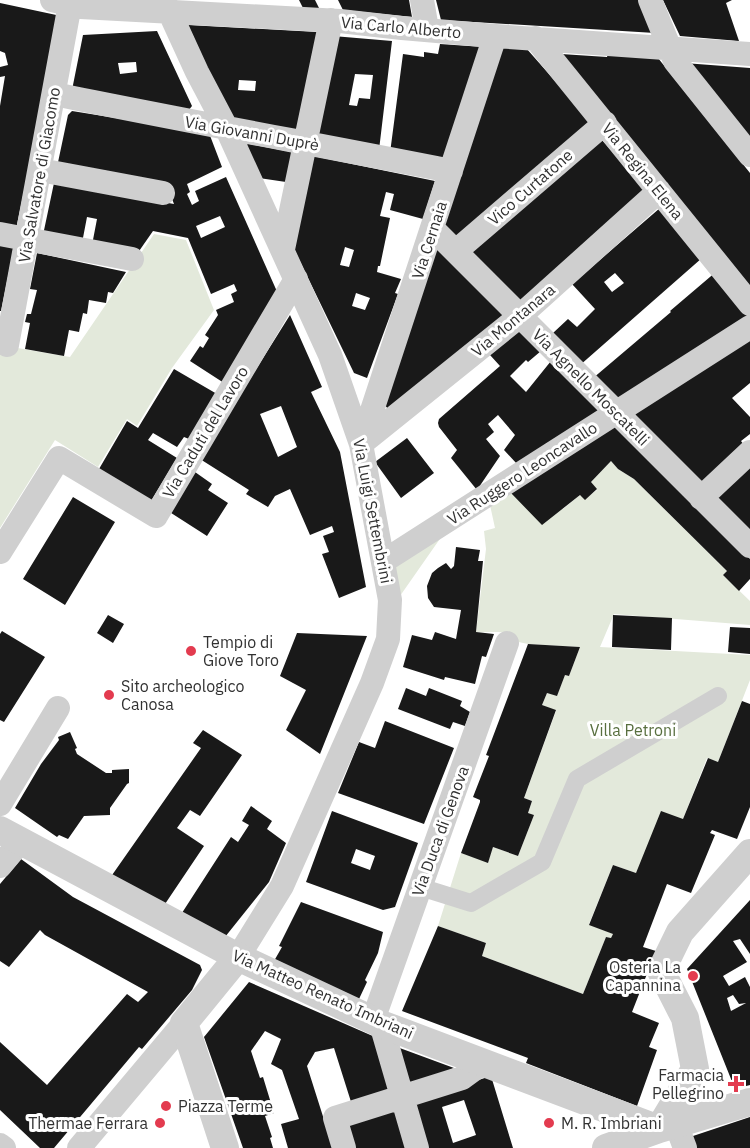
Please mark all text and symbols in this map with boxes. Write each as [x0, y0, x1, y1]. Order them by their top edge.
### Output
street label: Via Carlo Alberto [340, 12, 462, 42]
street label: Via Salvatore di Giacomo [14, 86, 64, 264]
street label: Via Giovanni Duprè [183, 111, 321, 155]
street label: Via Regina Elena [598, 119, 688, 224]
street label: Vico Curtatone [483, 145, 577, 229]
street label: Via Cernaia [407, 198, 451, 282]
street label: Via Montanara [467, 279, 559, 361]
street label: Via Agnello Moscatelli [528, 324, 654, 450]
street label: Via Caduti del Lavoro [158, 362, 252, 502]
street label: Via Ruggero Leoncavallo [443, 417, 601, 529]
street label: Via Luigi Settembrini [349, 437, 397, 585]
place label: Tempio di Giove Toro [203, 632, 279, 670]
marker: Tempio di Giove Toro [184, 644, 198, 658]
place label: Sito archeologico Canosa [121, 676, 245, 714]
marker: Sito archeologico Canosa [102, 688, 116, 702]
park label: Villa Petroni [590, 720, 676, 740]
street label: Via Duca di Genova [407, 763, 473, 899]
street label: Via Matteo Renato Imbriani [229, 945, 417, 1043]
place label: Osteria La Capannina [605, 957, 681, 995]
marker: Osteria La Capannina [686, 969, 700, 983]
place label: Farmacia Pellegrino [652, 1065, 724, 1103]
marker: Farmacia Pellegrino [729, 1077, 743, 1091]
place label: Piazza Terme [178, 1096, 273, 1116]
marker: Piazza Terme [159, 1099, 173, 1113]
place label: Thermae Ferrara [28, 1113, 148, 1133]
place label: M. R. Imbriani [561, 1113, 662, 1133]
marker: Thermae Ferrara [153, 1116, 167, 1130]
marker: M. R. Imbriani [542, 1116, 556, 1130]

